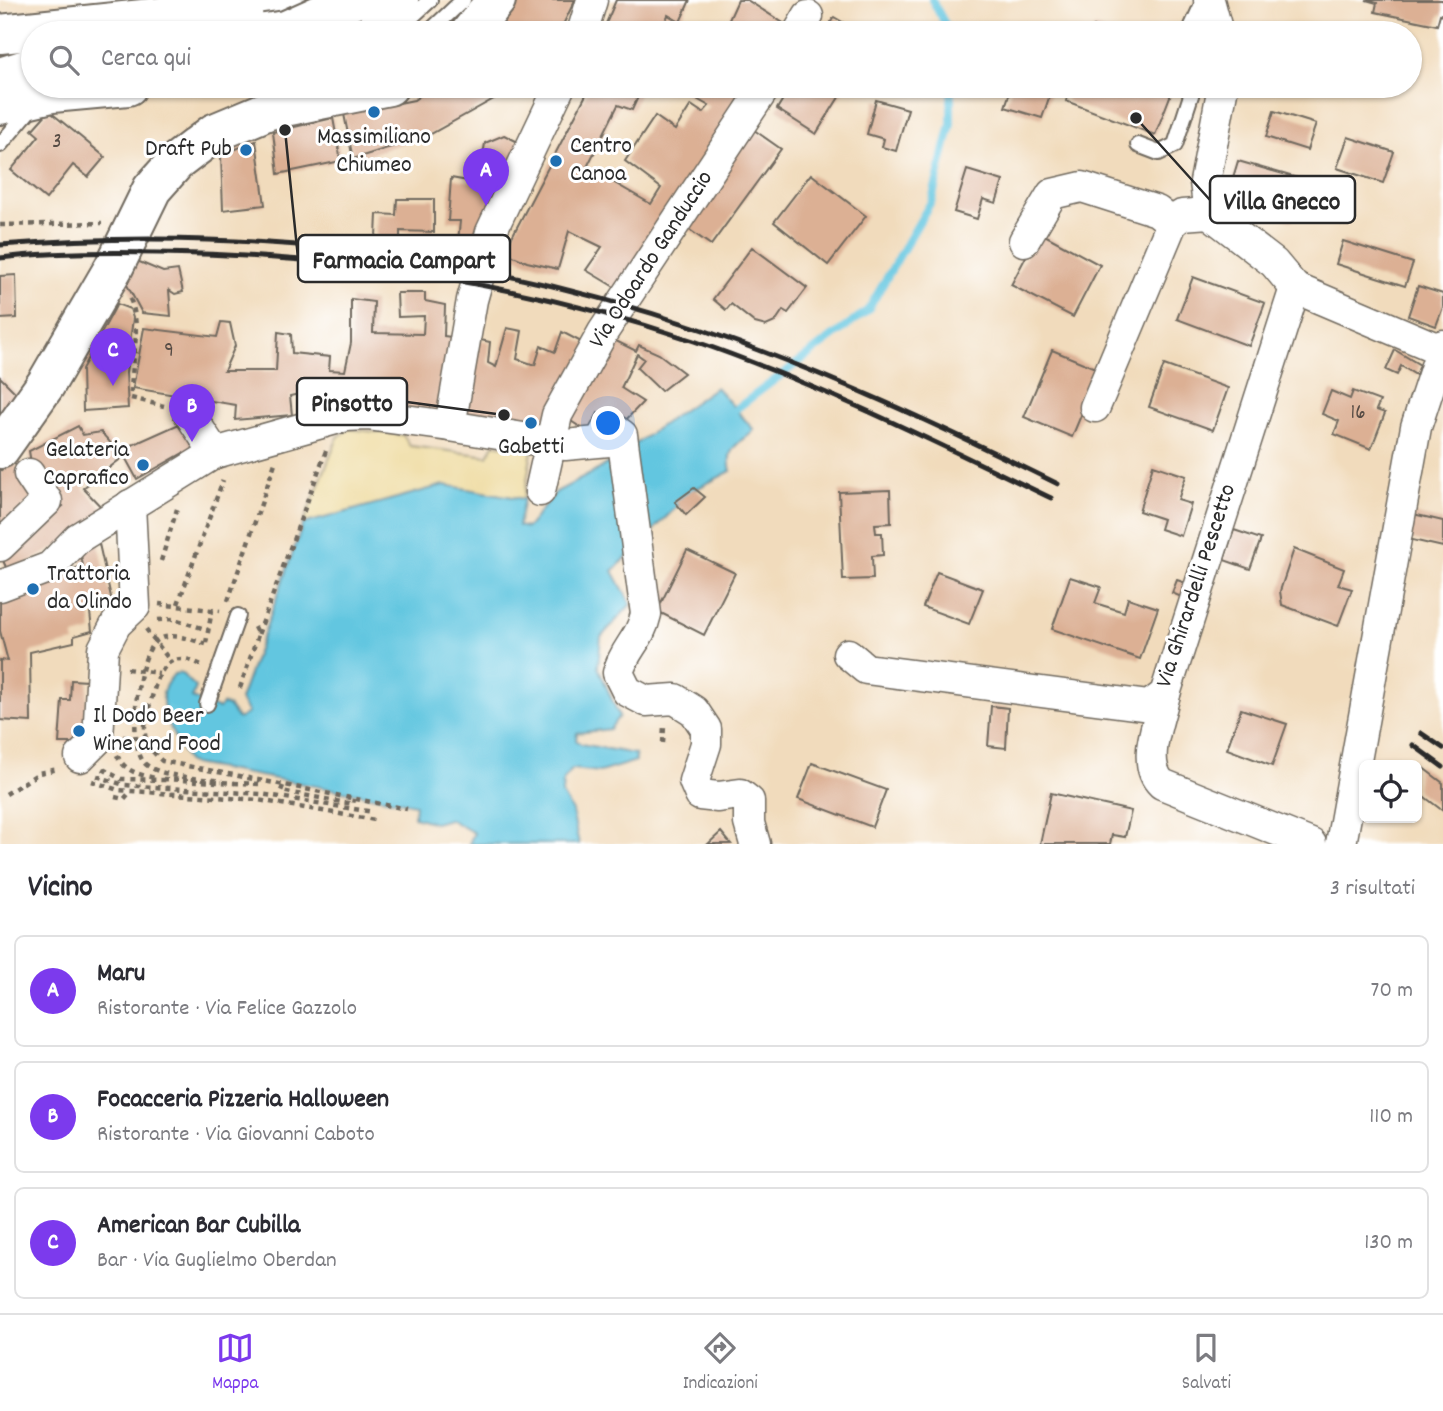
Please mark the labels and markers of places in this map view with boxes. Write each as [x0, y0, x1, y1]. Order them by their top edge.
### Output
marker: Massimiliano Chiumeo [366, 104, 382, 120]
place label: Massimiliano Chiumeo [317, 121, 431, 183]
place label: Centro Canoa [570, 130, 632, 192]
place label: Draft Pub [145, 133, 232, 167]
marker: Draft Pub [238, 142, 254, 158]
pin: A [463, 148, 509, 206]
marker: Centro Canoa [548, 153, 564, 169]
callout: Villa Gnecco [1210, 176, 1355, 223]
callout: Farmacia Campart [298, 235, 510, 282]
pin: C [90, 328, 136, 386]
callout: Pinsotto [297, 378, 407, 425]
pin: B [169, 384, 215, 442]
marker: Gabetti [523, 415, 539, 431]
place label: Gabetti [498, 431, 564, 465]
place label: Gelateria Caprafico [43, 434, 130, 496]
marker: Gelateria Caprafico [135, 457, 151, 473]
place label: Trattoria da Olindo [47, 558, 132, 620]
marker: Trattoria da Olindo [25, 581, 41, 597]
place label: Il Dodo Beer Wine and Food [93, 700, 221, 762]
marker: Il Dodo Beer Wine and Food [71, 723, 87, 739]

